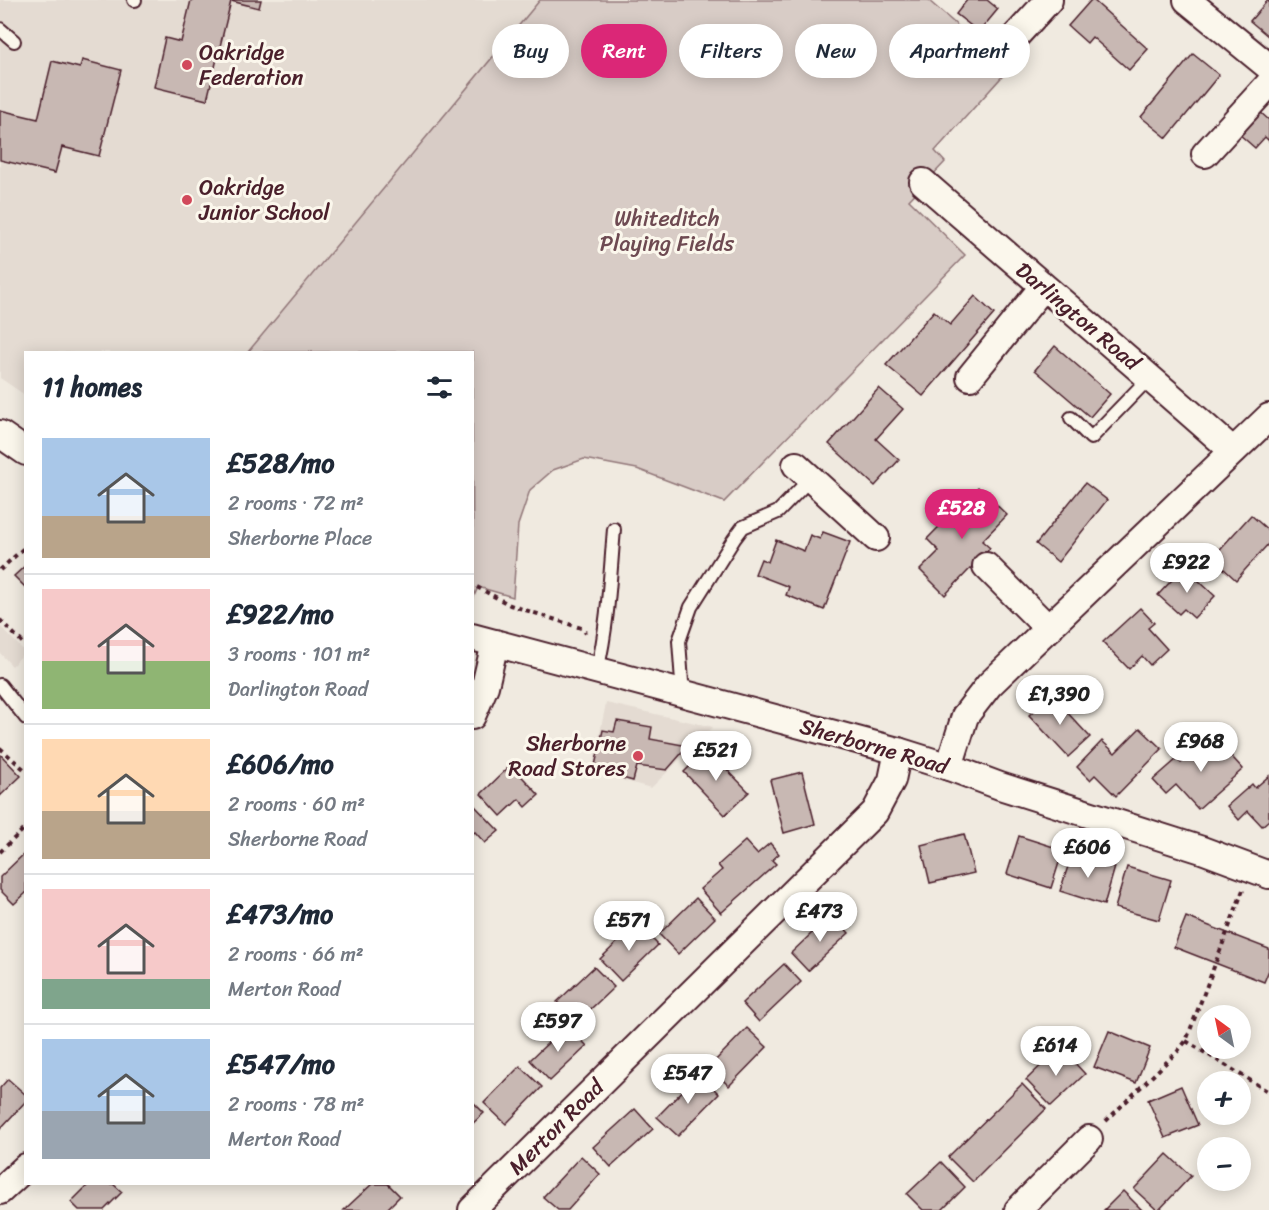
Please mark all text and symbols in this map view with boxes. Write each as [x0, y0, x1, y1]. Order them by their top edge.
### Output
chip: Buy [492, 24, 569, 78]
chip: Rent [581, 24, 667, 78]
chip: Filters [679, 24, 783, 78]
chip: New [795, 24, 877, 78]
chip: Apartment [889, 24, 1030, 78]
place label: Oakridge Federation [199, 33, 303, 97]
marker: Oakridge Federation [180, 58, 194, 72]
place label: Oakridge Junior School [198, 168, 330, 232]
marker: Oakridge Junior School [180, 193, 194, 207]
park label: Whiteditch Playing Fields [600, 199, 735, 263]
street label: Darlington Road [1006, 252, 1151, 381]
text: 11 homes [42, 364, 142, 410]
icon: filters [423, 371, 456, 404]
text: £528/mo [228, 440, 334, 486]
icon: home [90, 462, 162, 534]
text: 2 rooms · 72 m² [228, 486, 364, 521]
pin: £528 [926, 489, 998, 540]
text: £528 [939, 491, 985, 526]
text: Sherborne Place [228, 521, 372, 556]
pin: £922 [1151, 543, 1223, 594]
text: £922 [1164, 545, 1210, 580]
text: £922/mo [228, 591, 334, 637]
icon: home [90, 613, 162, 685]
text: 3 rooms · 101 m² [228, 637, 370, 672]
text: Darlington Road [228, 672, 368, 707]
pin: £1,390 [1011, 675, 1109, 726]
text: £1,390 [1030, 677, 1090, 712]
street label: Sherborne Road [795, 706, 954, 786]
pin: £968 [1165, 722, 1237, 773]
place label: Sherborne Road Stores [508, 724, 627, 788]
text: £968 [1178, 724, 1224, 759]
pin: £521 [680, 731, 752, 782]
text: £521 [695, 733, 737, 768]
text: £606/mo [228, 741, 334, 787]
marker: Sherborne Road Stores [631, 749, 645, 763]
icon: home [90, 763, 162, 835]
text: 2 rooms · 60 m² [228, 787, 365, 822]
text: Sherborne Road [228, 822, 367, 857]
pin: £606 [1052, 828, 1124, 879]
text: £606 [1065, 830, 1111, 865]
text: £473/mo [228, 891, 333, 937]
pin: £473 [784, 892, 856, 943]
text: £473 [797, 894, 843, 929]
pin: £571 [593, 901, 665, 952]
text: £571 [608, 903, 650, 938]
icon: home [90, 913, 162, 985]
text: 2 rooms · 66 m² [228, 937, 364, 972]
text: Merton Road [228, 972, 340, 1007]
pin: £597 [522, 1002, 594, 1053]
text: £597 [535, 1004, 581, 1039]
north arrow [1197, 1005, 1251, 1059]
map controls [1197, 1005, 1251, 1191]
pin: £614 [1020, 1026, 1092, 1077]
text: £614 [1034, 1028, 1078, 1063]
text: £547/mo [228, 1041, 335, 1087]
pin: £547 [652, 1054, 724, 1105]
text: £547 [665, 1056, 711, 1091]
icon: home [90, 1063, 162, 1135]
street label: Merton Road [499, 1069, 614, 1184]
button: + [1197, 1071, 1251, 1125]
text: 2 rooms · 78 m² [228, 1087, 364, 1122]
text: Merton Road [228, 1122, 340, 1157]
button: − [1197, 1137, 1251, 1191]

